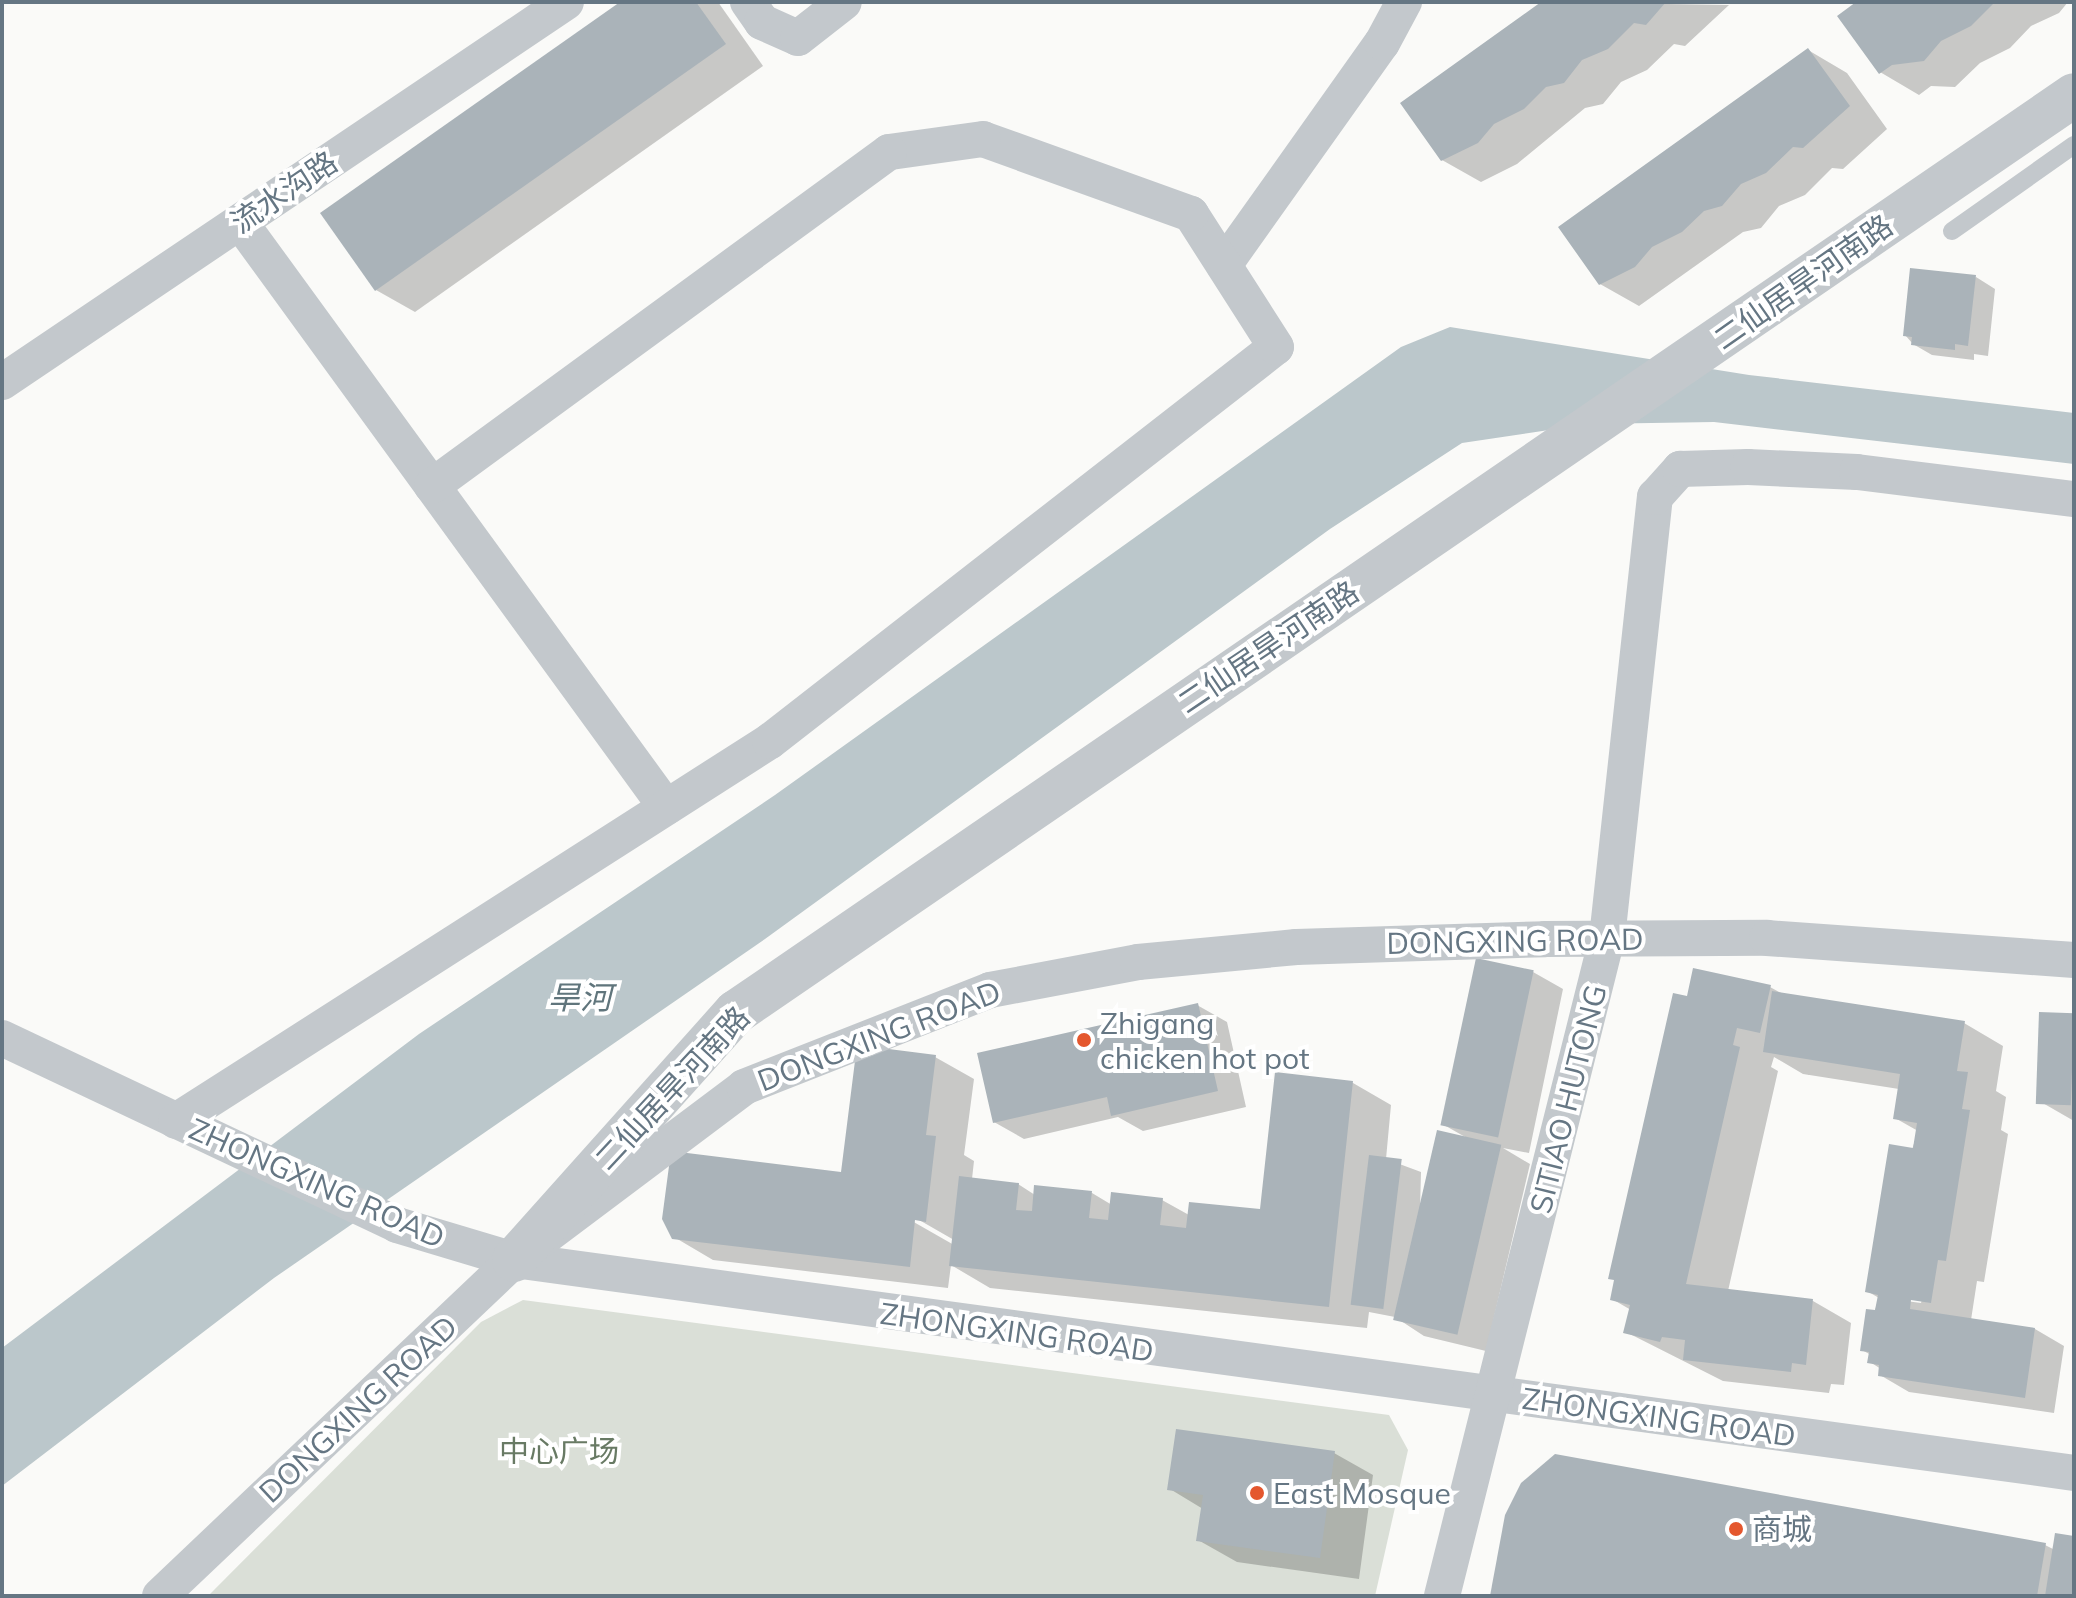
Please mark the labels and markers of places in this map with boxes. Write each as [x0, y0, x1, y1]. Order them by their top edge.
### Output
place label: Zhigang chicken hot pot [1100, 1005, 1310, 1076]
marker: Zhigang chicken hot pot [1075, 1031, 1093, 1049]
place label: East Mosque [1273, 1475, 1451, 1511]
marker: East Mosque [1248, 1484, 1266, 1502]
place label: 商城 [1752, 1511, 1812, 1547]
marker: 商城 [1727, 1520, 1745, 1538]

